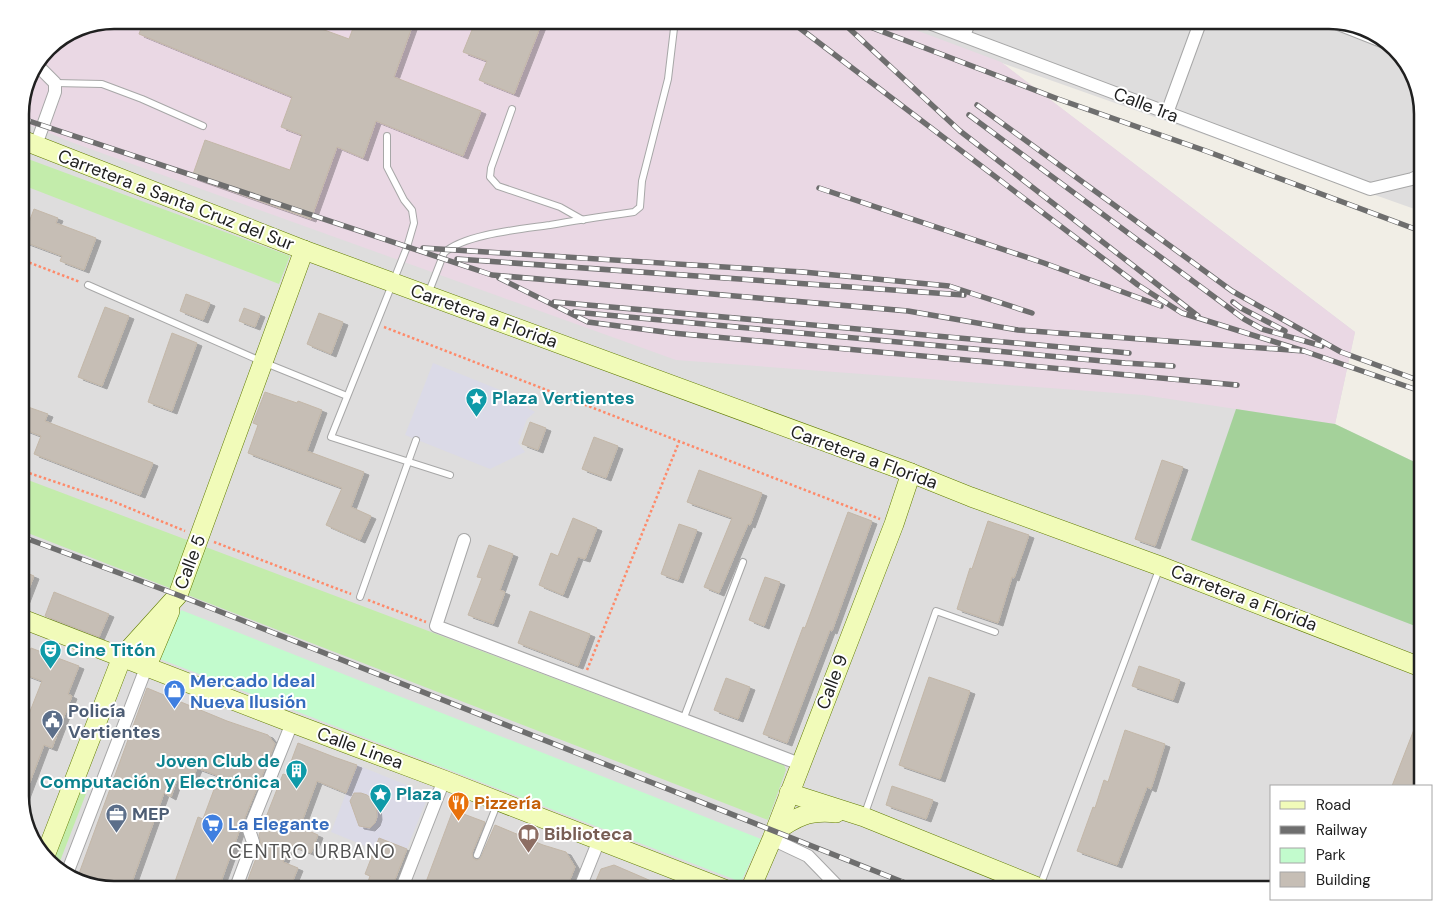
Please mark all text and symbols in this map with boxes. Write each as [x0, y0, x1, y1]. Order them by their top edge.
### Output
street label: Calle 1ra [1110, 82, 1182, 128]
street label: Carretera a Santa Cruz del Sur [54, 144, 298, 256]
street label: Carretera a Florida [407, 278, 561, 354]
place icon: Plaza Vertientes [464, 386, 488, 417]
place label: Plaza Vertientes [492, 386, 634, 410]
street label: Carretera a Florida [787, 419, 941, 495]
street label: Calle 5 [169, 531, 211, 593]
street label: Carretera a Florida [1167, 559, 1321, 637]
theatre icon: Cine Titón [38, 638, 62, 669]
place label: Cine Titón [66, 638, 156, 662]
street label: Calle 9 [811, 651, 853, 713]
place label: Mercado Ideal Nueva Ilusión [190, 669, 315, 714]
shop icon: Mercado Ideal Nueva Ilusión [162, 679, 186, 710]
place label: Policía Vertientes [68, 699, 160, 744]
public building icon: Policía Vertientes [40, 709, 64, 740]
street label: Calle Linea [314, 721, 406, 775]
place label: Joven Club de Computación y Electrónica [40, 749, 280, 794]
building icon: Joven Club de Computación y Electrónica [284, 759, 308, 790]
place icon: Plaza [368, 782, 392, 813]
place label: Plaza [396, 782, 442, 806]
legend [1270, 785, 1433, 900]
restaurant icon: Pizzería [446, 791, 470, 822]
place label: Pizzería [474, 791, 541, 815]
text: Road [1316, 795, 1351, 815]
office icon: MEP [104, 802, 128, 833]
place label: MEP [132, 802, 170, 826]
supermarket icon: La Elegante [200, 812, 224, 843]
place label: La Elegante [228, 812, 330, 836]
text: Railway [1316, 820, 1368, 840]
library icon: Biblioteca [516, 822, 540, 853]
place label: Biblioteca [544, 822, 632, 846]
district label: CENTRO URBANO [228, 839, 396, 864]
text: Park [1316, 845, 1346, 865]
text: Building [1316, 870, 1371, 890]

